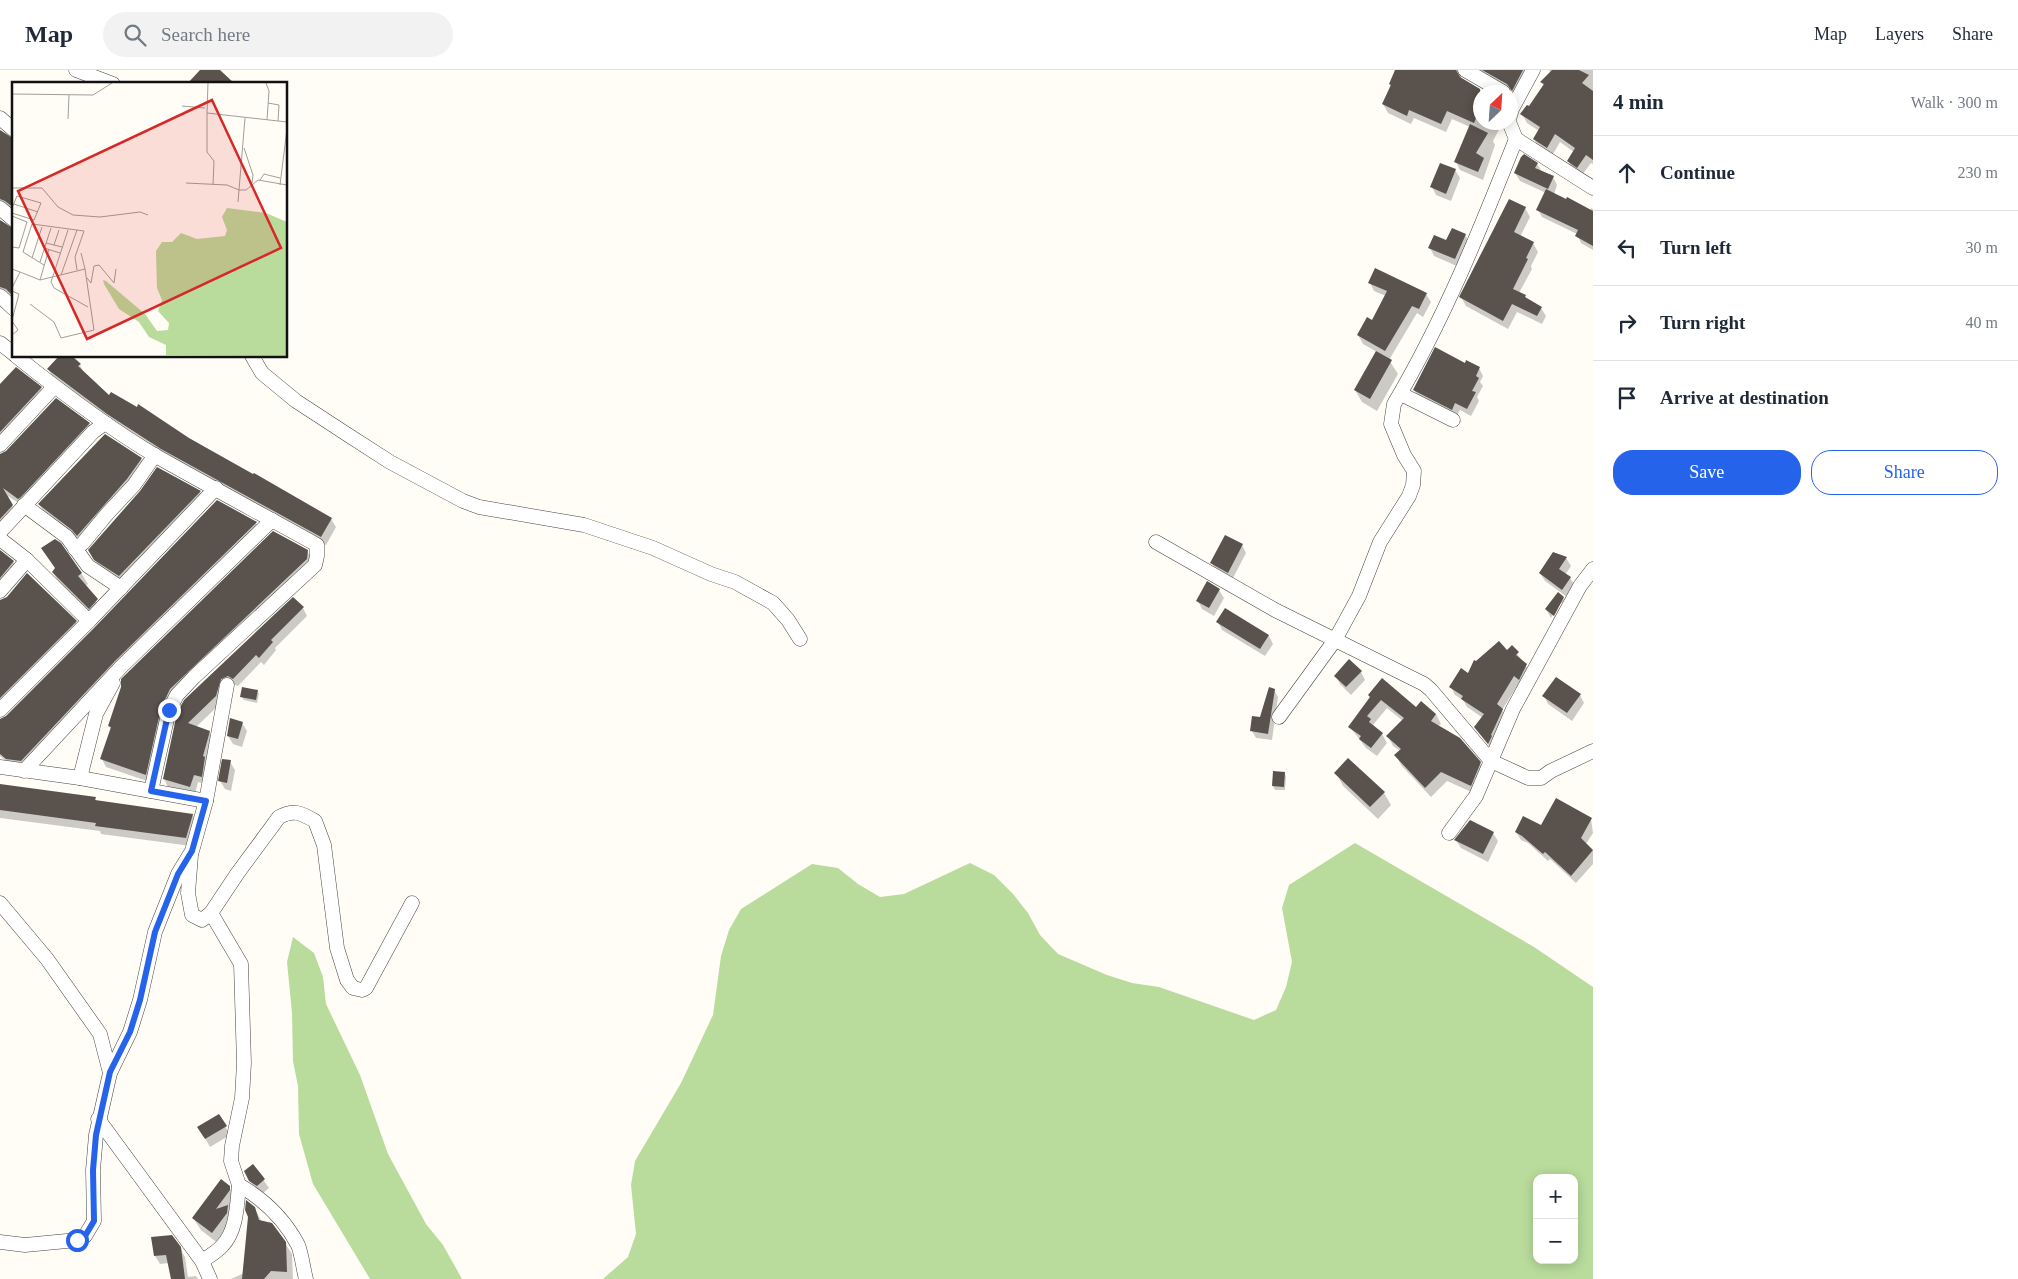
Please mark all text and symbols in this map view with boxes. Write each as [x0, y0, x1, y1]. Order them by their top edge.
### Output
search box [103, 12, 453, 57]
text: Map [25, 21, 73, 47]
icon: search [121, 21, 149, 49]
text: Search here [161, 24, 250, 45]
text: Map [1814, 24, 1847, 44]
text: Layers [1875, 24, 1924, 44]
text: Share [1952, 24, 1993, 44]
inset map [12, 82, 288, 358]
north arrow [1473, 85, 1518, 130]
text: 4 min [1613, 90, 1664, 114]
text: Walk · 300 m [1911, 94, 1998, 111]
icon: ahead [1613, 159, 1641, 187]
text: Continue [1660, 162, 1735, 183]
text: 230 m [1958, 164, 1998, 181]
icon: left [1613, 234, 1641, 262]
text: Turn left [1660, 237, 1732, 258]
text: 30 m [1966, 239, 1998, 256]
icon: right [1613, 309, 1641, 337]
text: Turn right [1660, 312, 1745, 333]
text: 40 m [1966, 314, 1998, 331]
icon: arrive [1613, 384, 1641, 412]
text: Arrive at destination [1660, 387, 1829, 408]
button: Save [1613, 450, 1801, 495]
button: Share [1811, 450, 1998, 495]
route end [158, 699, 181, 722]
map controls [1533, 1174, 1578, 1264]
button: + [1533, 1174, 1578, 1219]
button: − [1533, 1219, 1578, 1264]
route start [66, 1229, 89, 1252]

